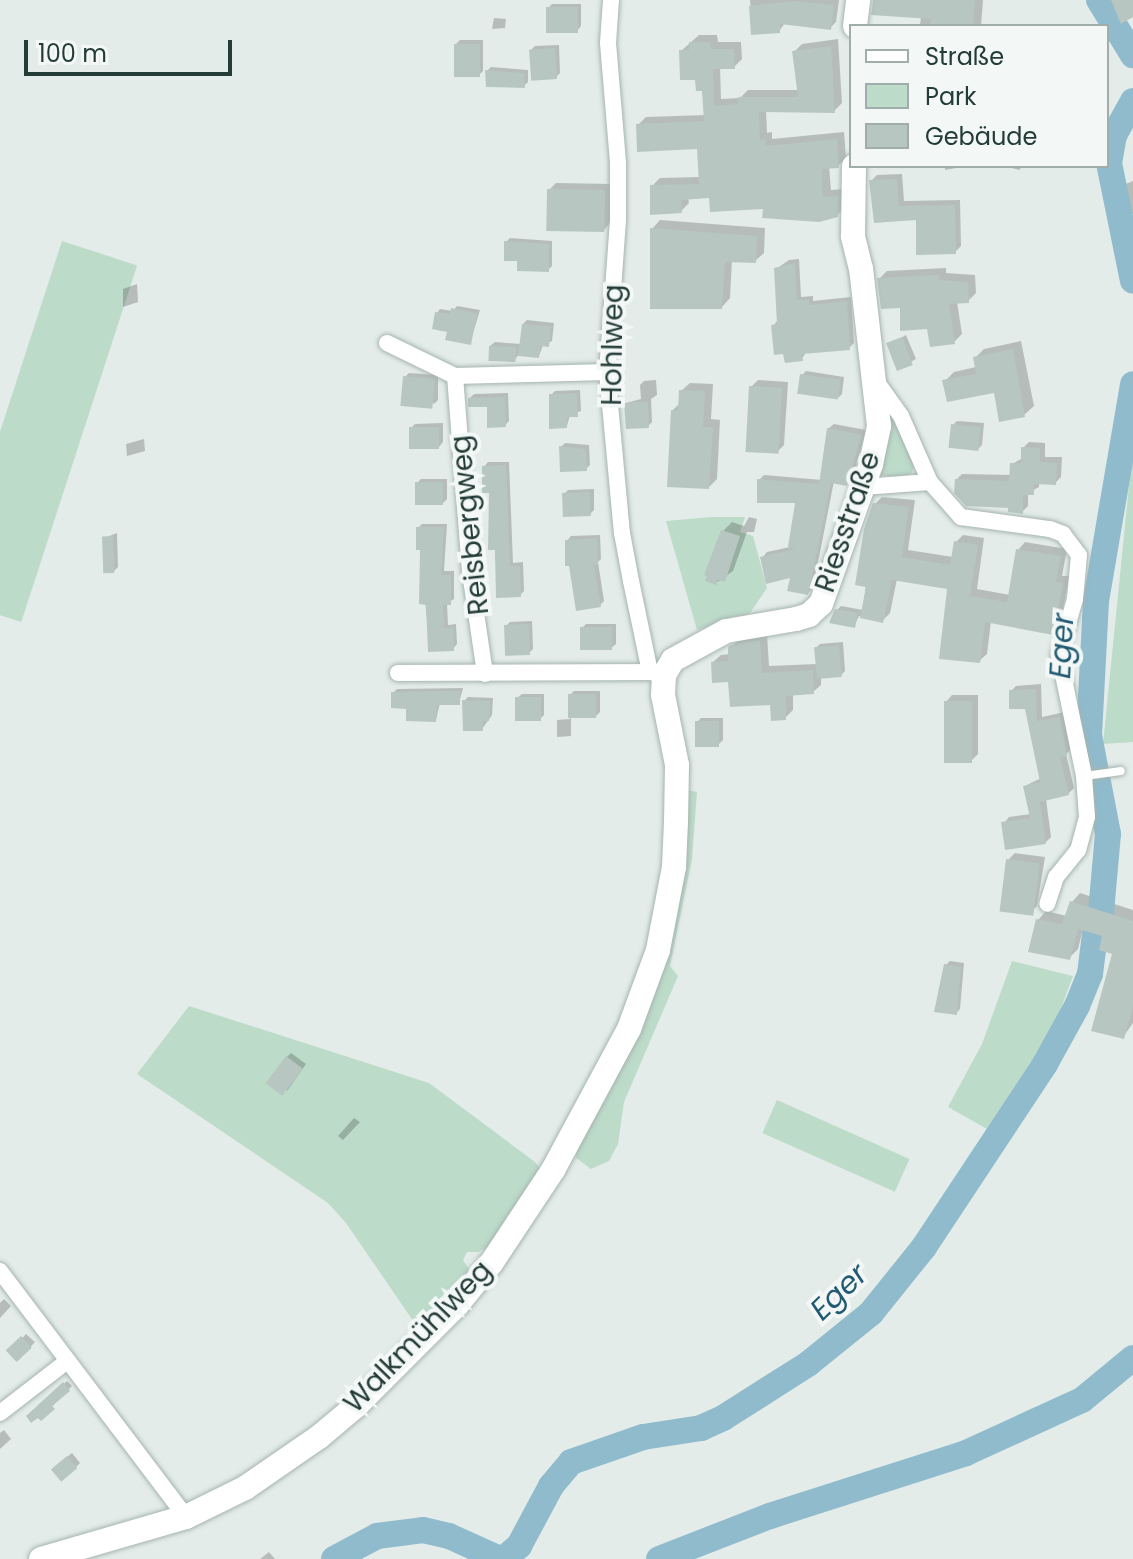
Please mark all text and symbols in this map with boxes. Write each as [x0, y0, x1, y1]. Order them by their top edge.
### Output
scale bar [28, 24, 236, 74]
legend [849, 24, 1109, 168]
text: 100 m [38, 37, 107, 70]
text: Straße [925, 40, 1004, 73]
text: Park [925, 80, 976, 113]
text: Gebäude [925, 120, 1037, 153]
street label: Hohlweg [595, 284, 631, 406]
street label: Reisbergweg [444, 433, 496, 617]
street label: Riesstraße [808, 447, 888, 597]
water label: Eger [1042, 612, 1082, 680]
street label: Walkmühlweg [337, 1254, 499, 1420]
water label: Eger [803, 1256, 875, 1328]

